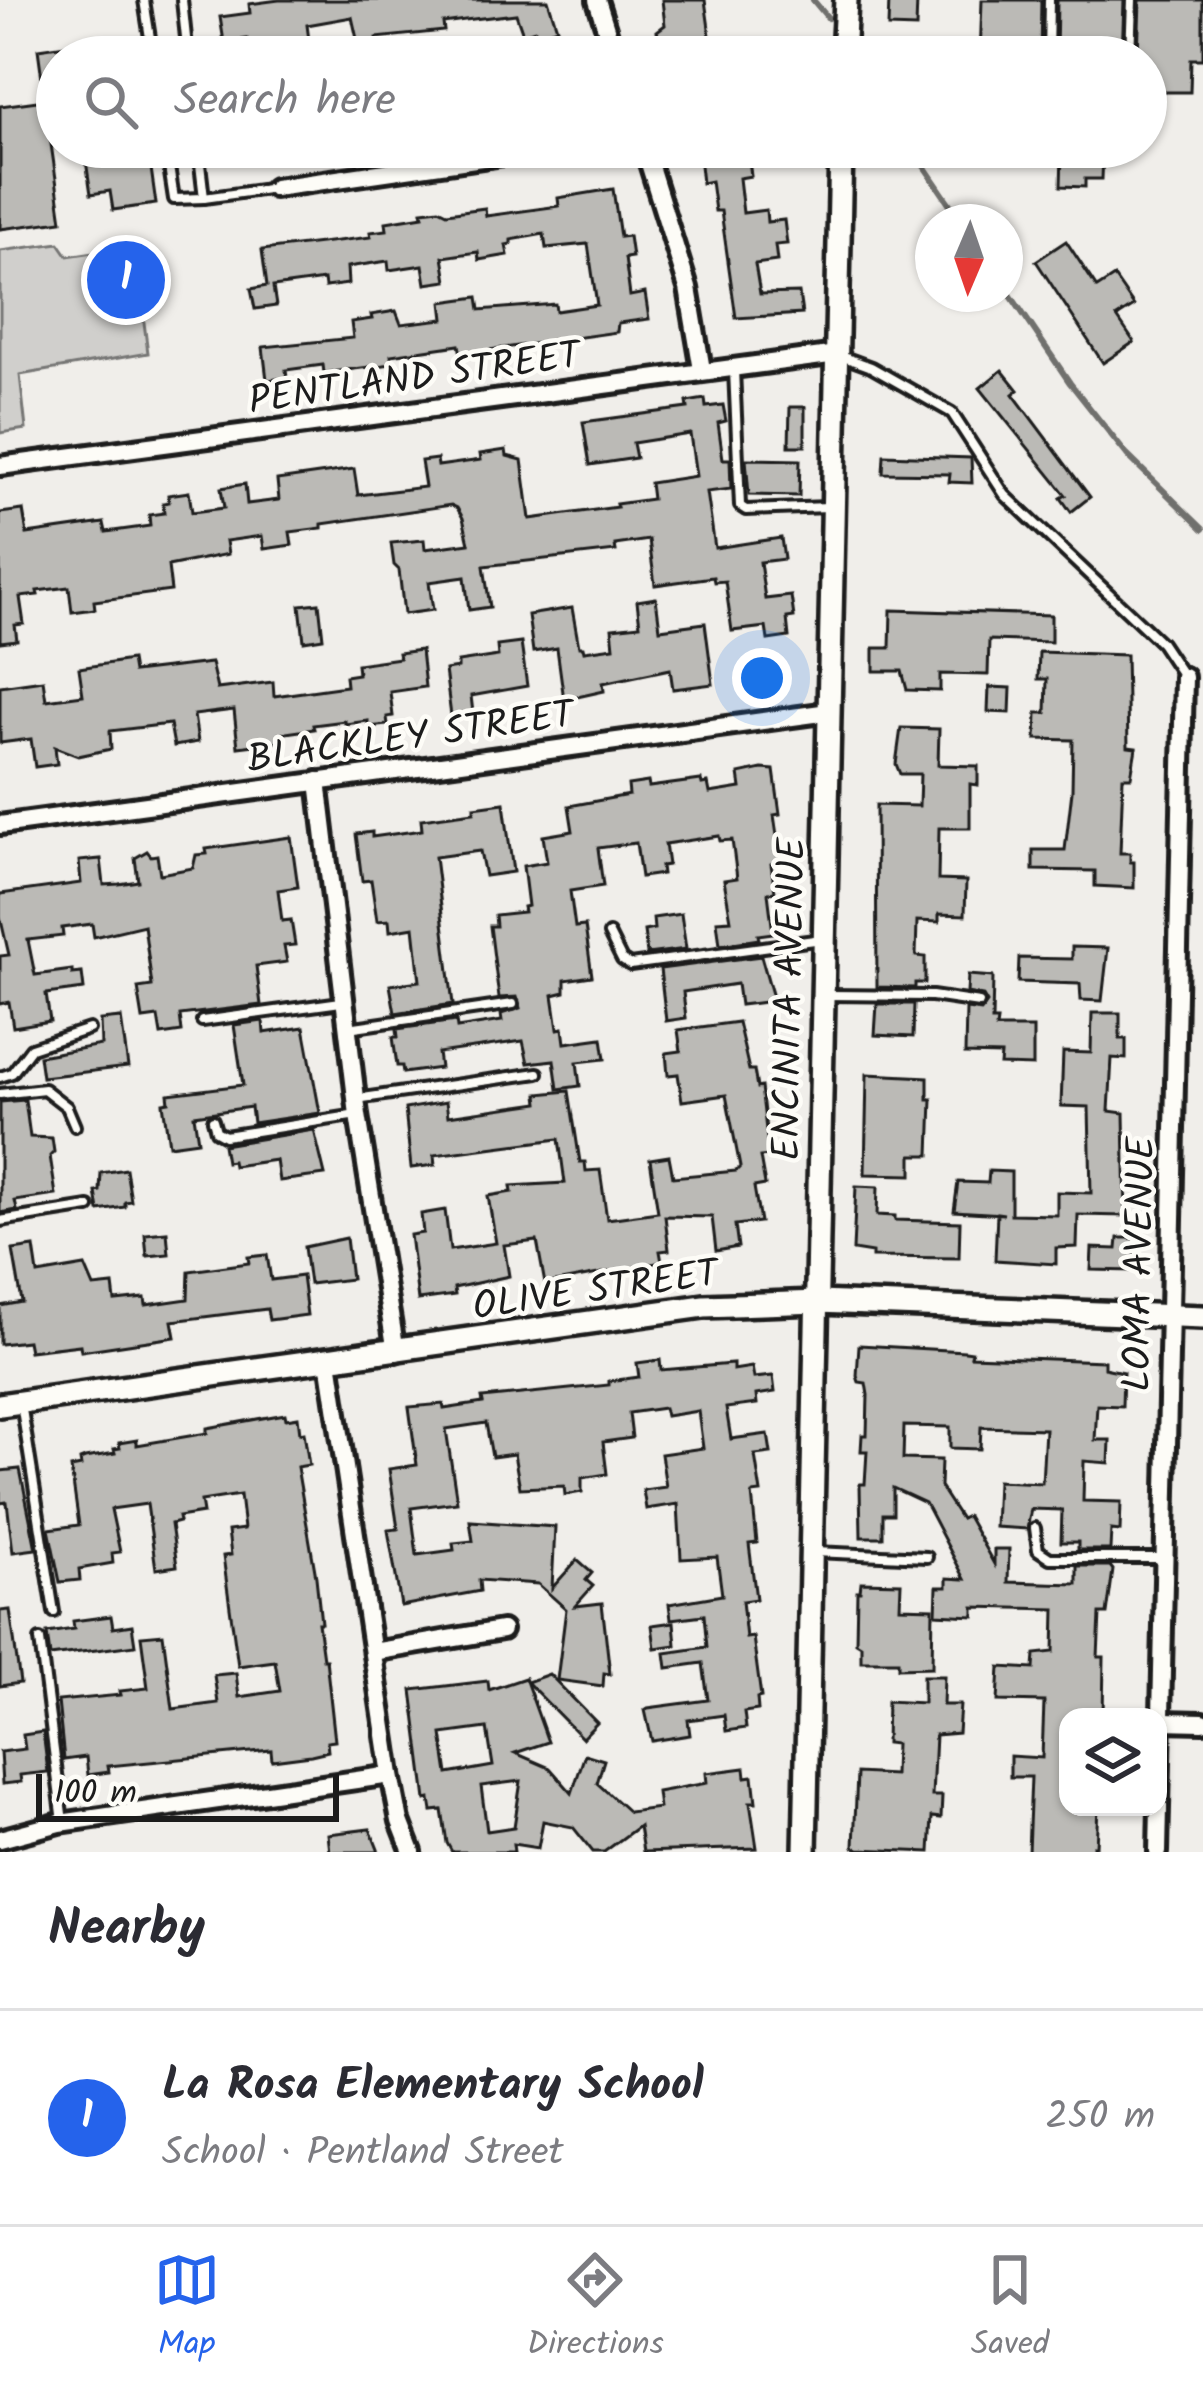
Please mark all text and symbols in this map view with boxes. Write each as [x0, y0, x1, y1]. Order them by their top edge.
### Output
search box [36, 36, 1167, 168]
text: Search here [174, 66, 396, 138]
icon: search [78, 69, 144, 135]
north arrow [915, 204, 1023, 312]
pin: 1 [87, 235, 165, 325]
street label: PENTLAND STREET [245, 326, 588, 434]
your location [732, 648, 792, 708]
street label: BLACKLEY STREET [243, 685, 581, 793]
street label: ENCINITA AVENUE [757, 836, 825, 1161]
street label: LOMA AVENUE [1108, 1135, 1174, 1392]
street label: OLIVE STREET [469, 1244, 725, 1340]
map controls [1059, 1708, 1167, 1816]
button: layers [1059, 1708, 1167, 1816]
scale bar [36, 1768, 339, 1821]
text: 100 m [54, 1768, 137, 1821]
text: Nearby [48, 1890, 205, 1971]
text: La Rosa Elementary School [162, 2051, 704, 2123]
text: 1 [81, 2087, 93, 2149]
text: 250 m [1045, 2087, 1155, 2149]
text: School · Pentland Street [162, 2123, 564, 2185]
tab: Map [154, 2247, 220, 2372]
tab: Directions [527, 2247, 664, 2372]
tab: Saved [971, 2247, 1049, 2372]

